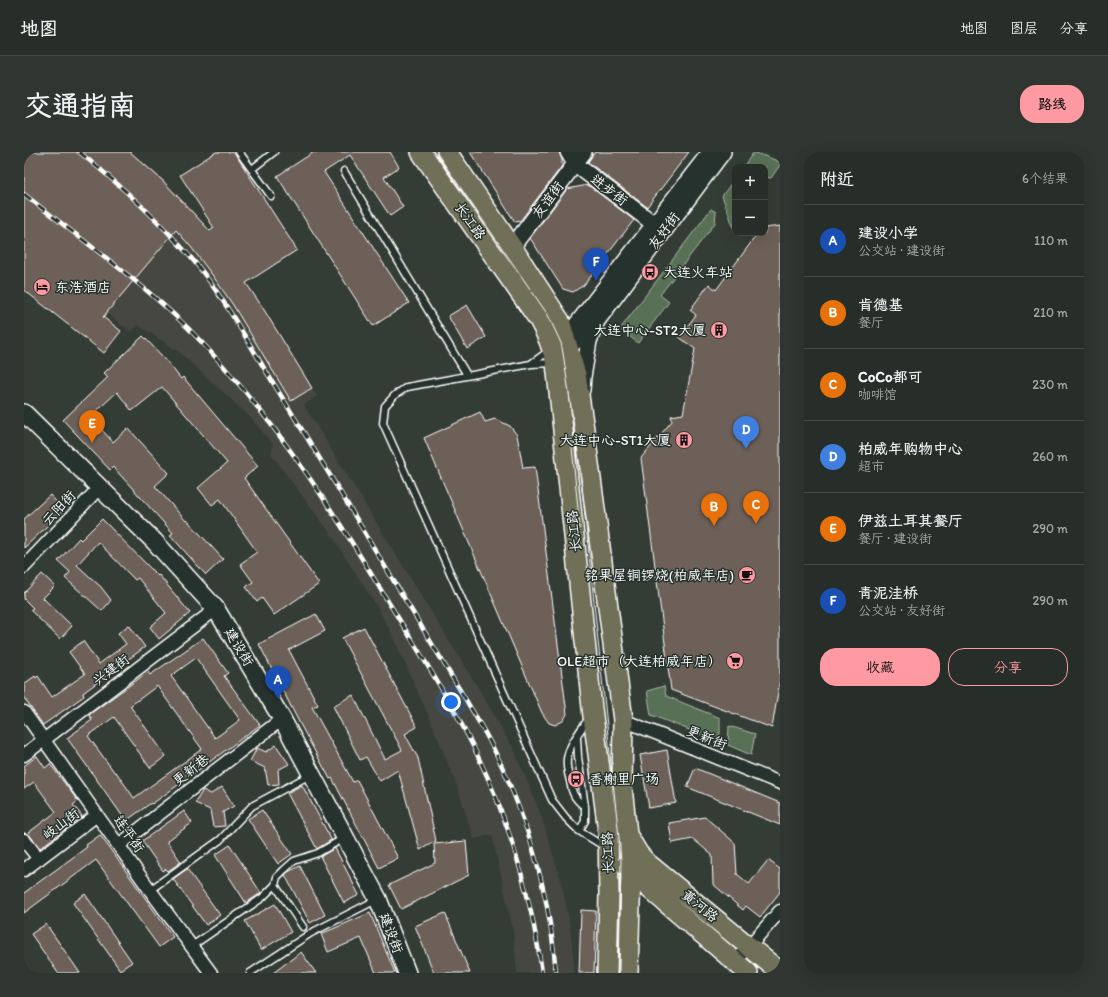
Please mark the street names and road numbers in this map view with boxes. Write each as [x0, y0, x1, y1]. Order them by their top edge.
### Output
street label: 进步街 [587, 171, 631, 209]
street label: 友谊街 [529, 178, 567, 222]
street label: 长江路 [451, 199, 489, 243]
street label: 友好街 [645, 209, 683, 253]
street label: 云阳街 [38, 487, 80, 529]
street label: 长江路 [563, 509, 585, 553]
street label: 建设街 [221, 625, 257, 669]
street label: 兴建街 [89, 651, 133, 689]
street label: 更新街 [684, 722, 730, 754]
street label: 更新巷 [169, 750, 214, 790]
street label: 岐山街 [39, 805, 83, 843]
street label: 连平街 [110, 812, 148, 856]
street label: 长江路 [599, 832, 617, 874]
street label: 黄河路 [678, 886, 722, 926]
street label: 建设街 [376, 910, 406, 956]

